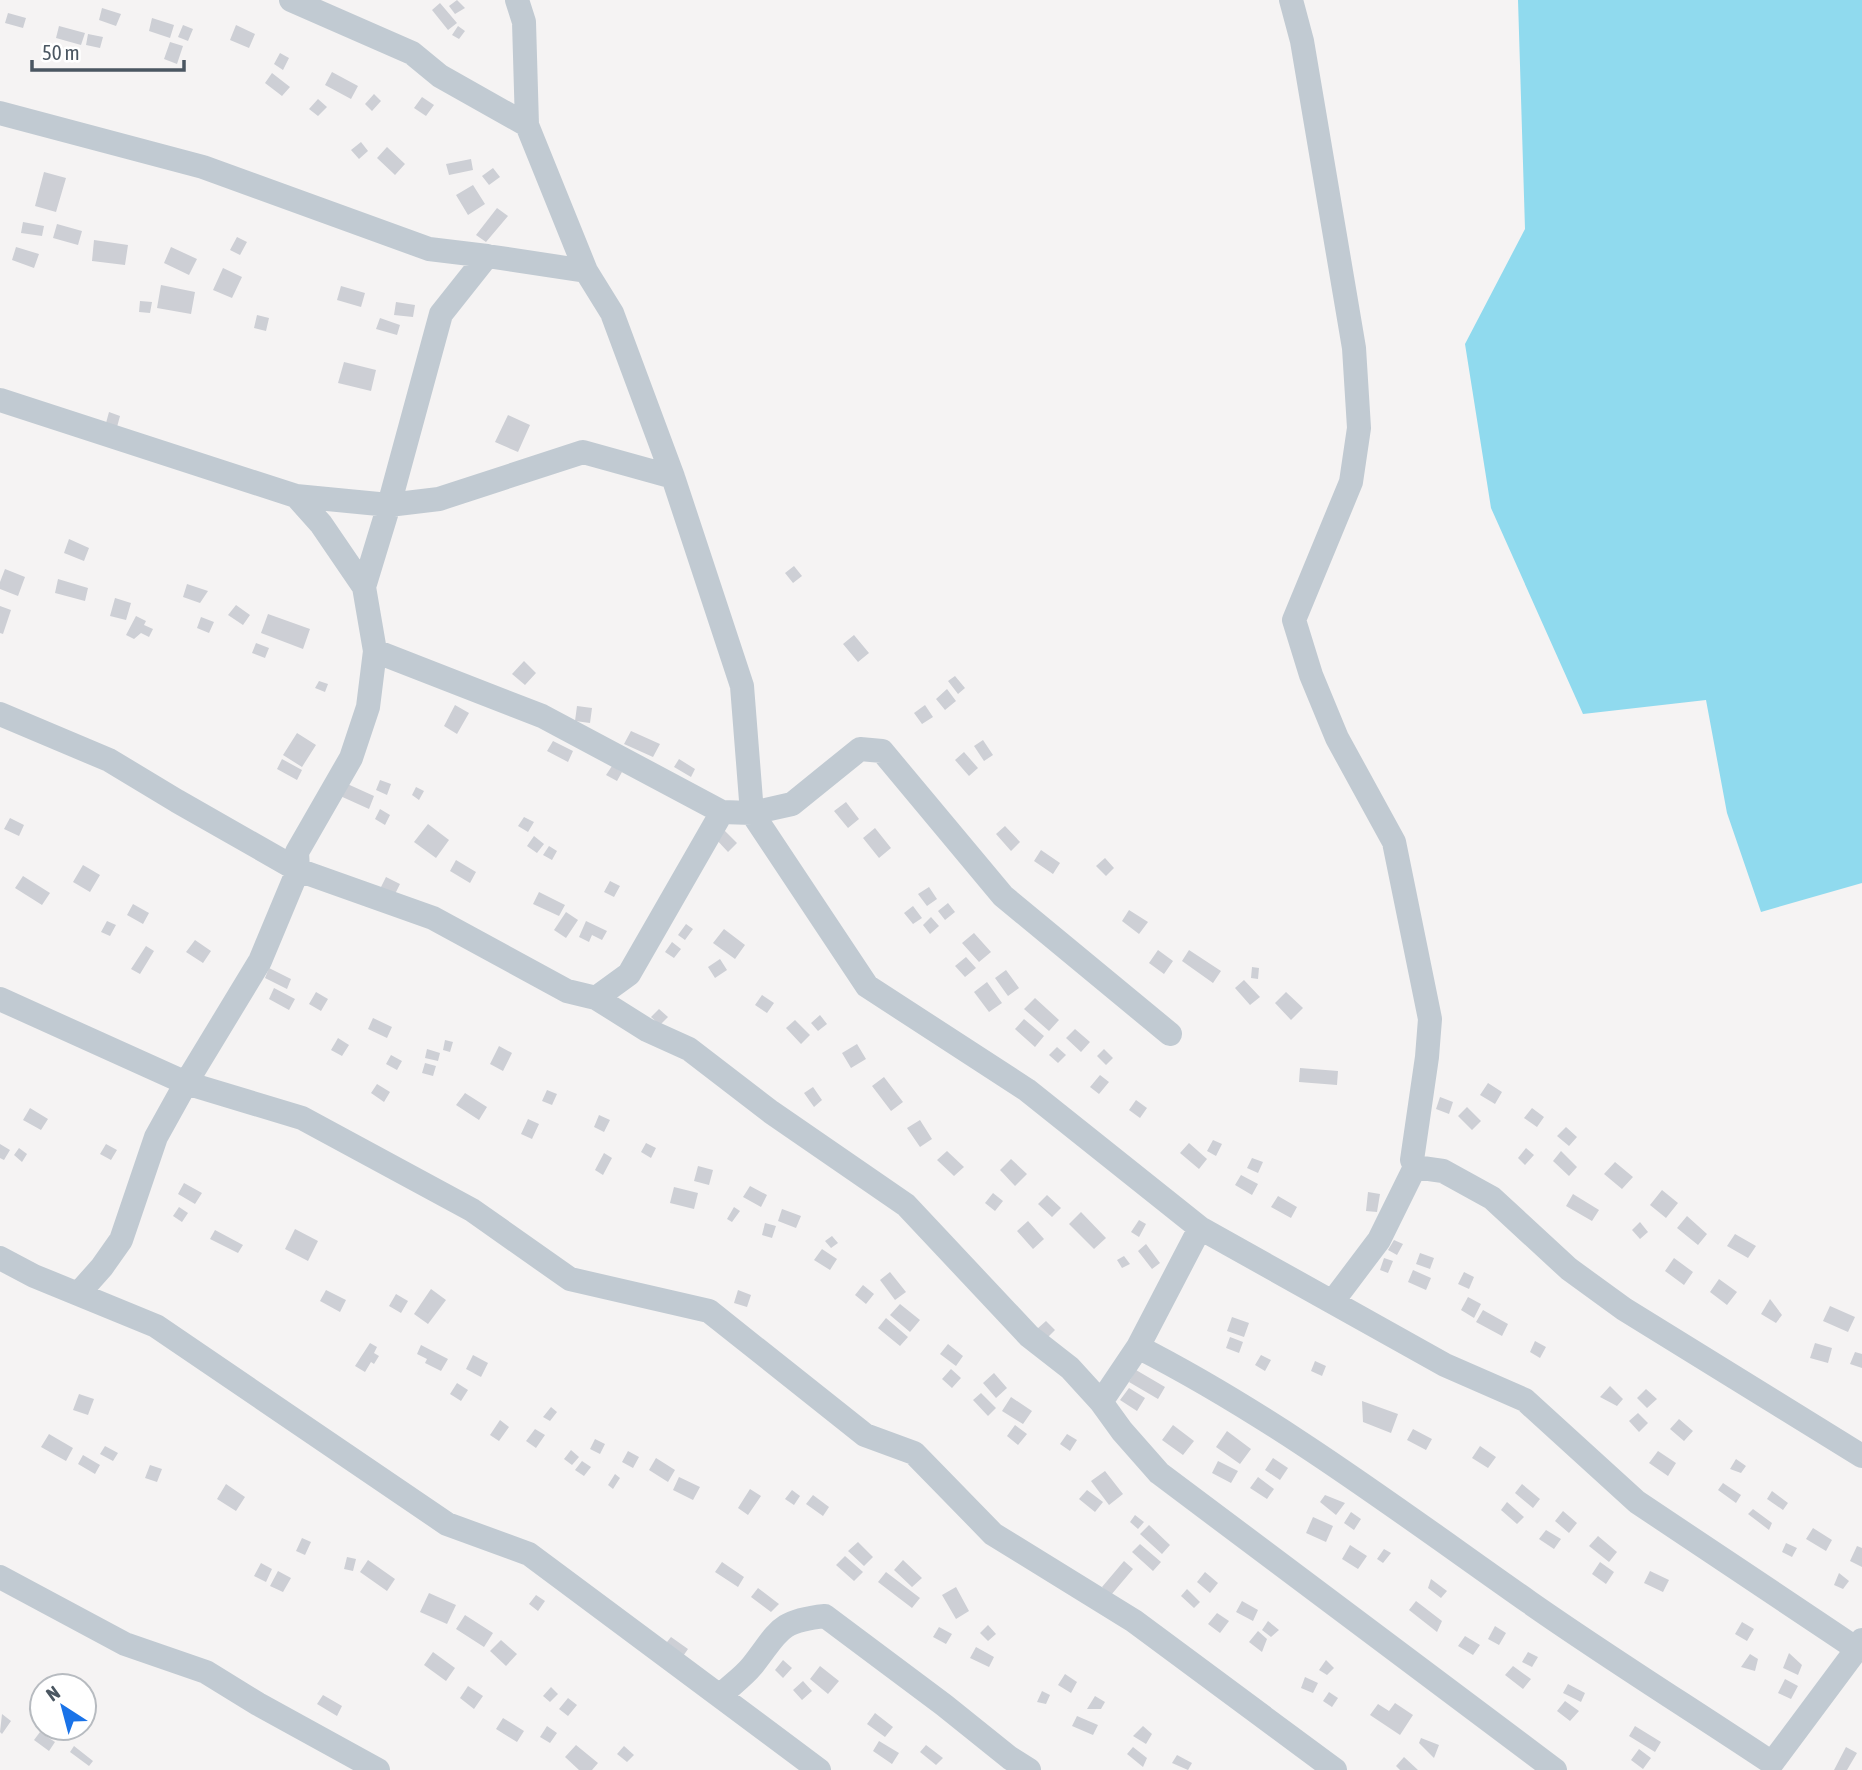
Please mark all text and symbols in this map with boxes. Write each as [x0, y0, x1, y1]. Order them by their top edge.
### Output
scale bar [32, 28, 184, 72]
text: 50 m [42, 40, 80, 64]
north arrow [28, 1672, 98, 1742]
text: N [42, 1681, 64, 1705]

